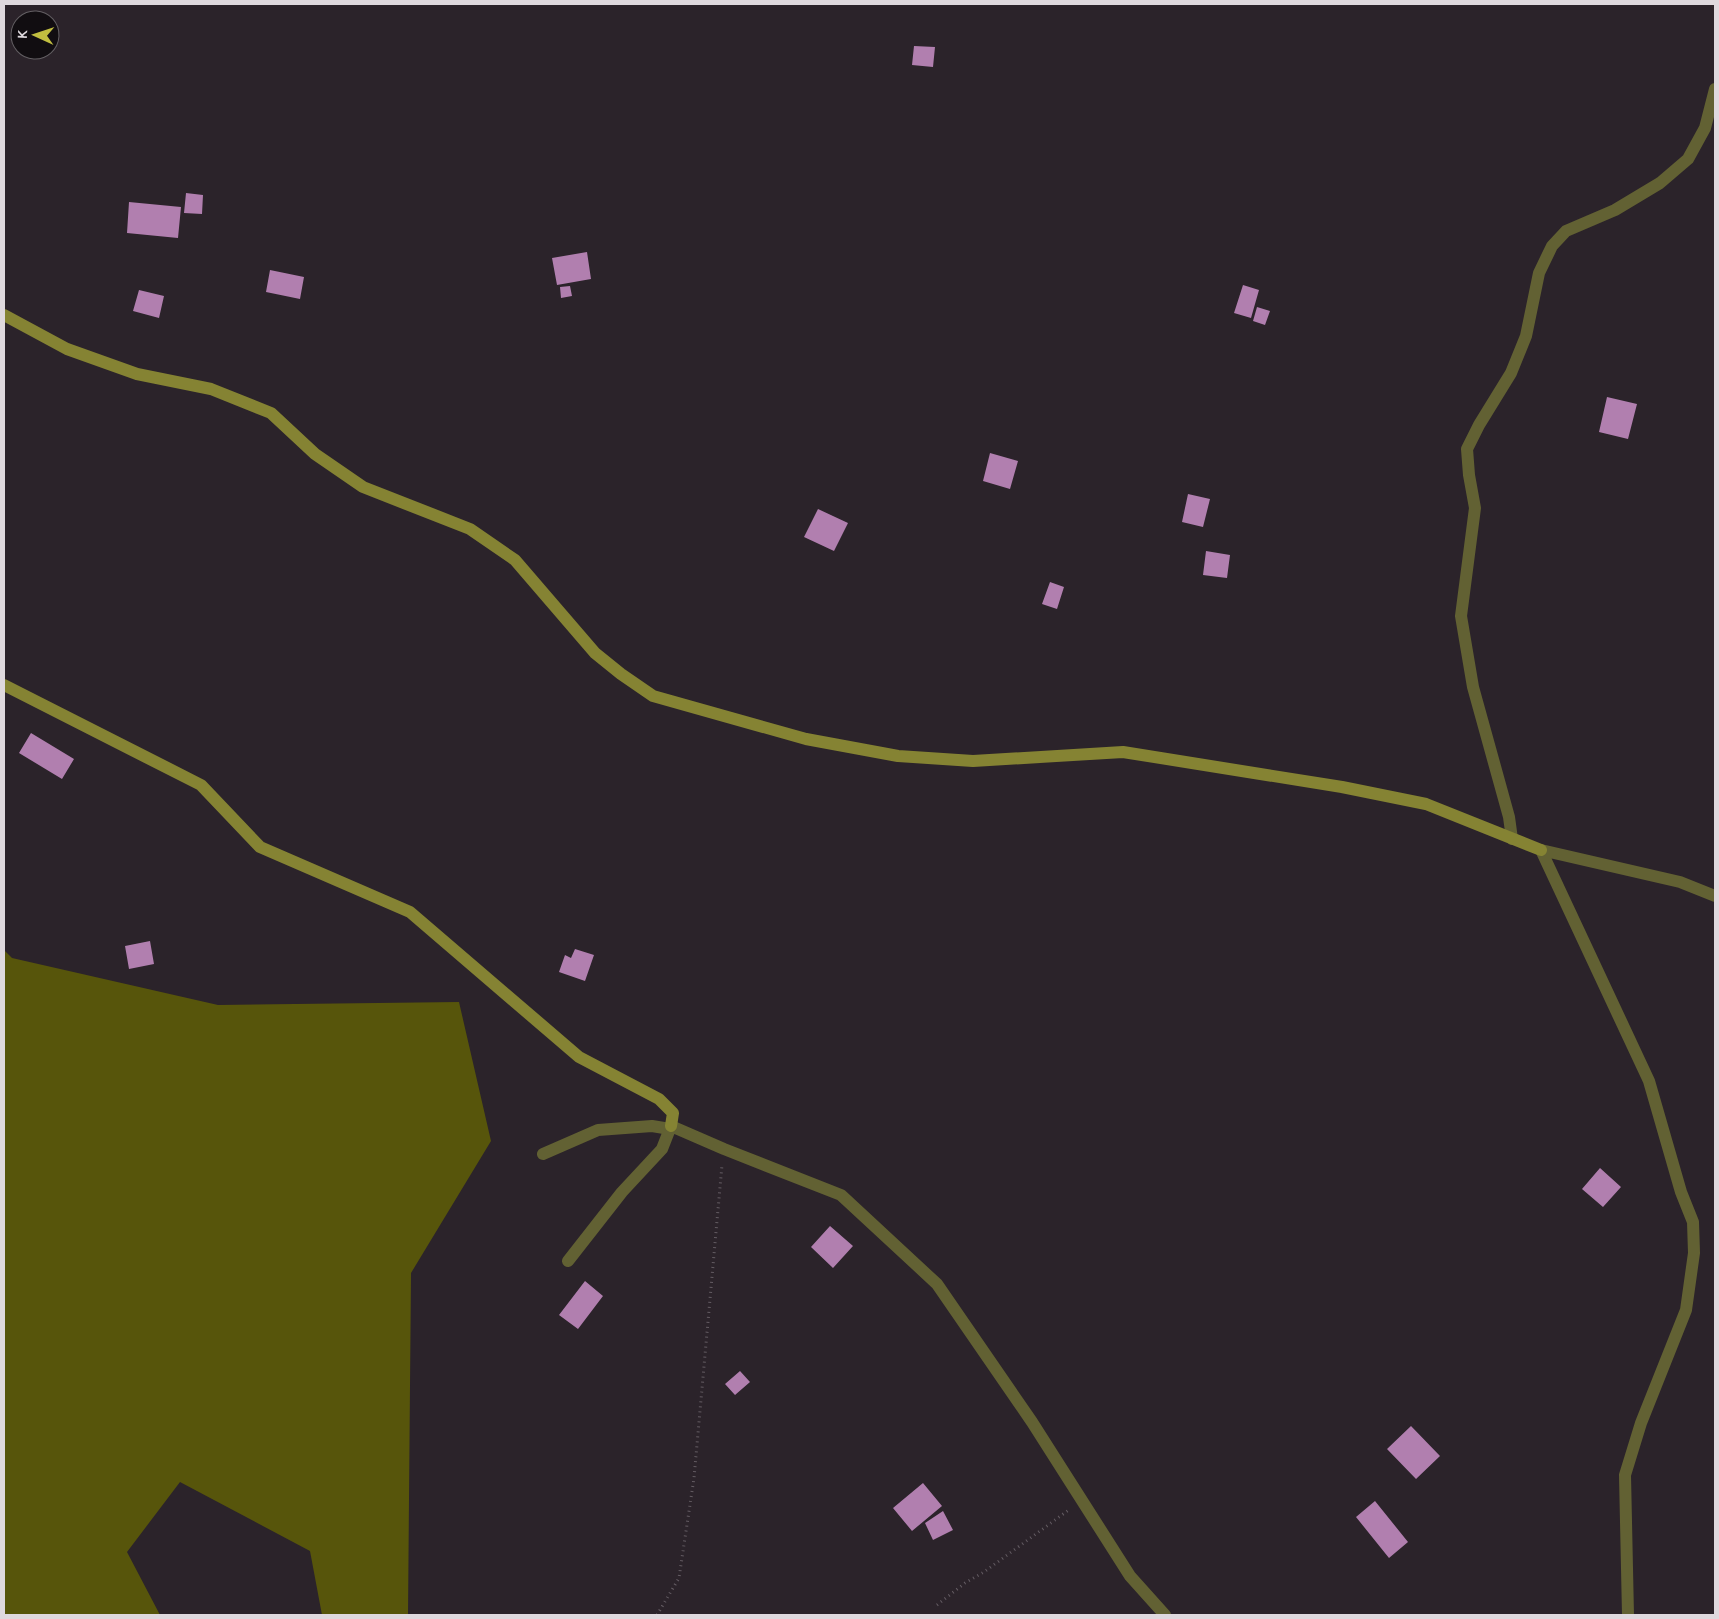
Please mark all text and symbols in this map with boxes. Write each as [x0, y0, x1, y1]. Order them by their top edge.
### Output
north arrow [10, 10, 60, 60]
text: K [14, 28, 31, 39]

